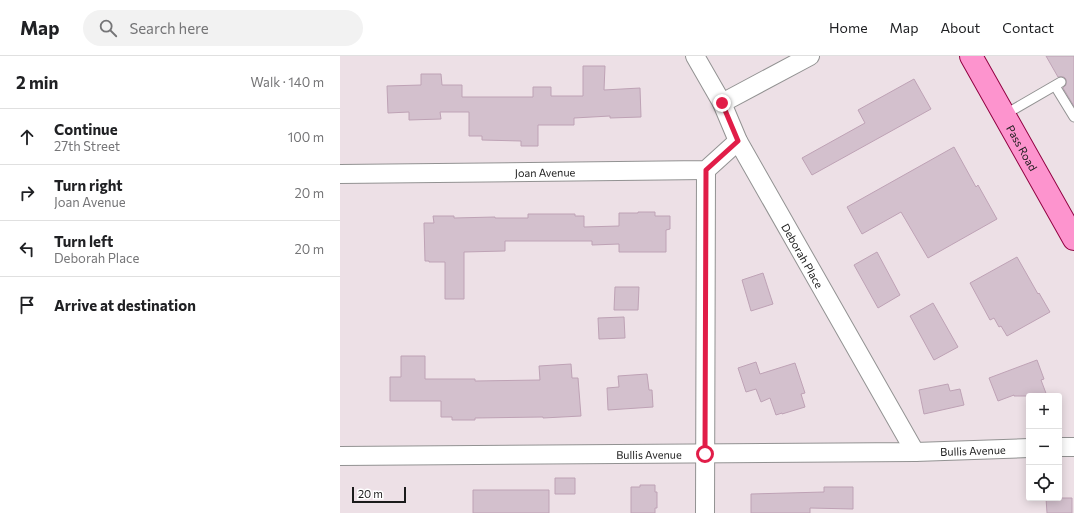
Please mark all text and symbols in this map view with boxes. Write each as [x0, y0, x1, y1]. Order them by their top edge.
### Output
search box [83, 10, 363, 46]
text: Map [20, 16, 59, 39]
icon: search [97, 17, 119, 39]
text: Search here [129, 19, 209, 37]
text: Home [829, 19, 868, 36]
text: Map [890, 19, 918, 36]
text: About [940, 19, 980, 36]
text: Contact [1002, 19, 1054, 36]
text: 2 min [16, 72, 58, 93]
text: Walk · 140 m [251, 74, 324, 90]
route end [713, 94, 731, 112]
text: Continue [54, 120, 118, 138]
street label: Pass Road [1004, 122, 1041, 173]
icon: ahead [16, 126, 38, 148]
text: 100 m [288, 129, 324, 145]
text: 27th Street [54, 138, 120, 154]
street label: Joan Avenue [515, 165, 576, 180]
text: Turn right [54, 176, 123, 194]
icon: right [16, 182, 38, 204]
text: 20 m [295, 185, 324, 201]
text: Joan Avenue [54, 194, 126, 210]
street label: Deborah Place [780, 221, 827, 290]
text: Turn left [54, 232, 113, 250]
icon: left [16, 238, 38, 260]
text: 20 m [295, 241, 324, 257]
text: Deborah Place [54, 250, 139, 266]
icon: arrive [16, 294, 38, 316]
text: Arrive at destination [54, 296, 196, 314]
map controls [1026, 393, 1062, 501]
button: + [1026, 393, 1062, 429]
button: − [1026, 429, 1062, 465]
street label: Bullis Avenue [940, 442, 1006, 458]
route start [696, 445, 714, 463]
street label: Bullis Avenue [616, 447, 682, 461]
button: locate [1026, 465, 1062, 501]
scale bar [352, 485, 406, 504]
text: 20 m [358, 487, 383, 500]

